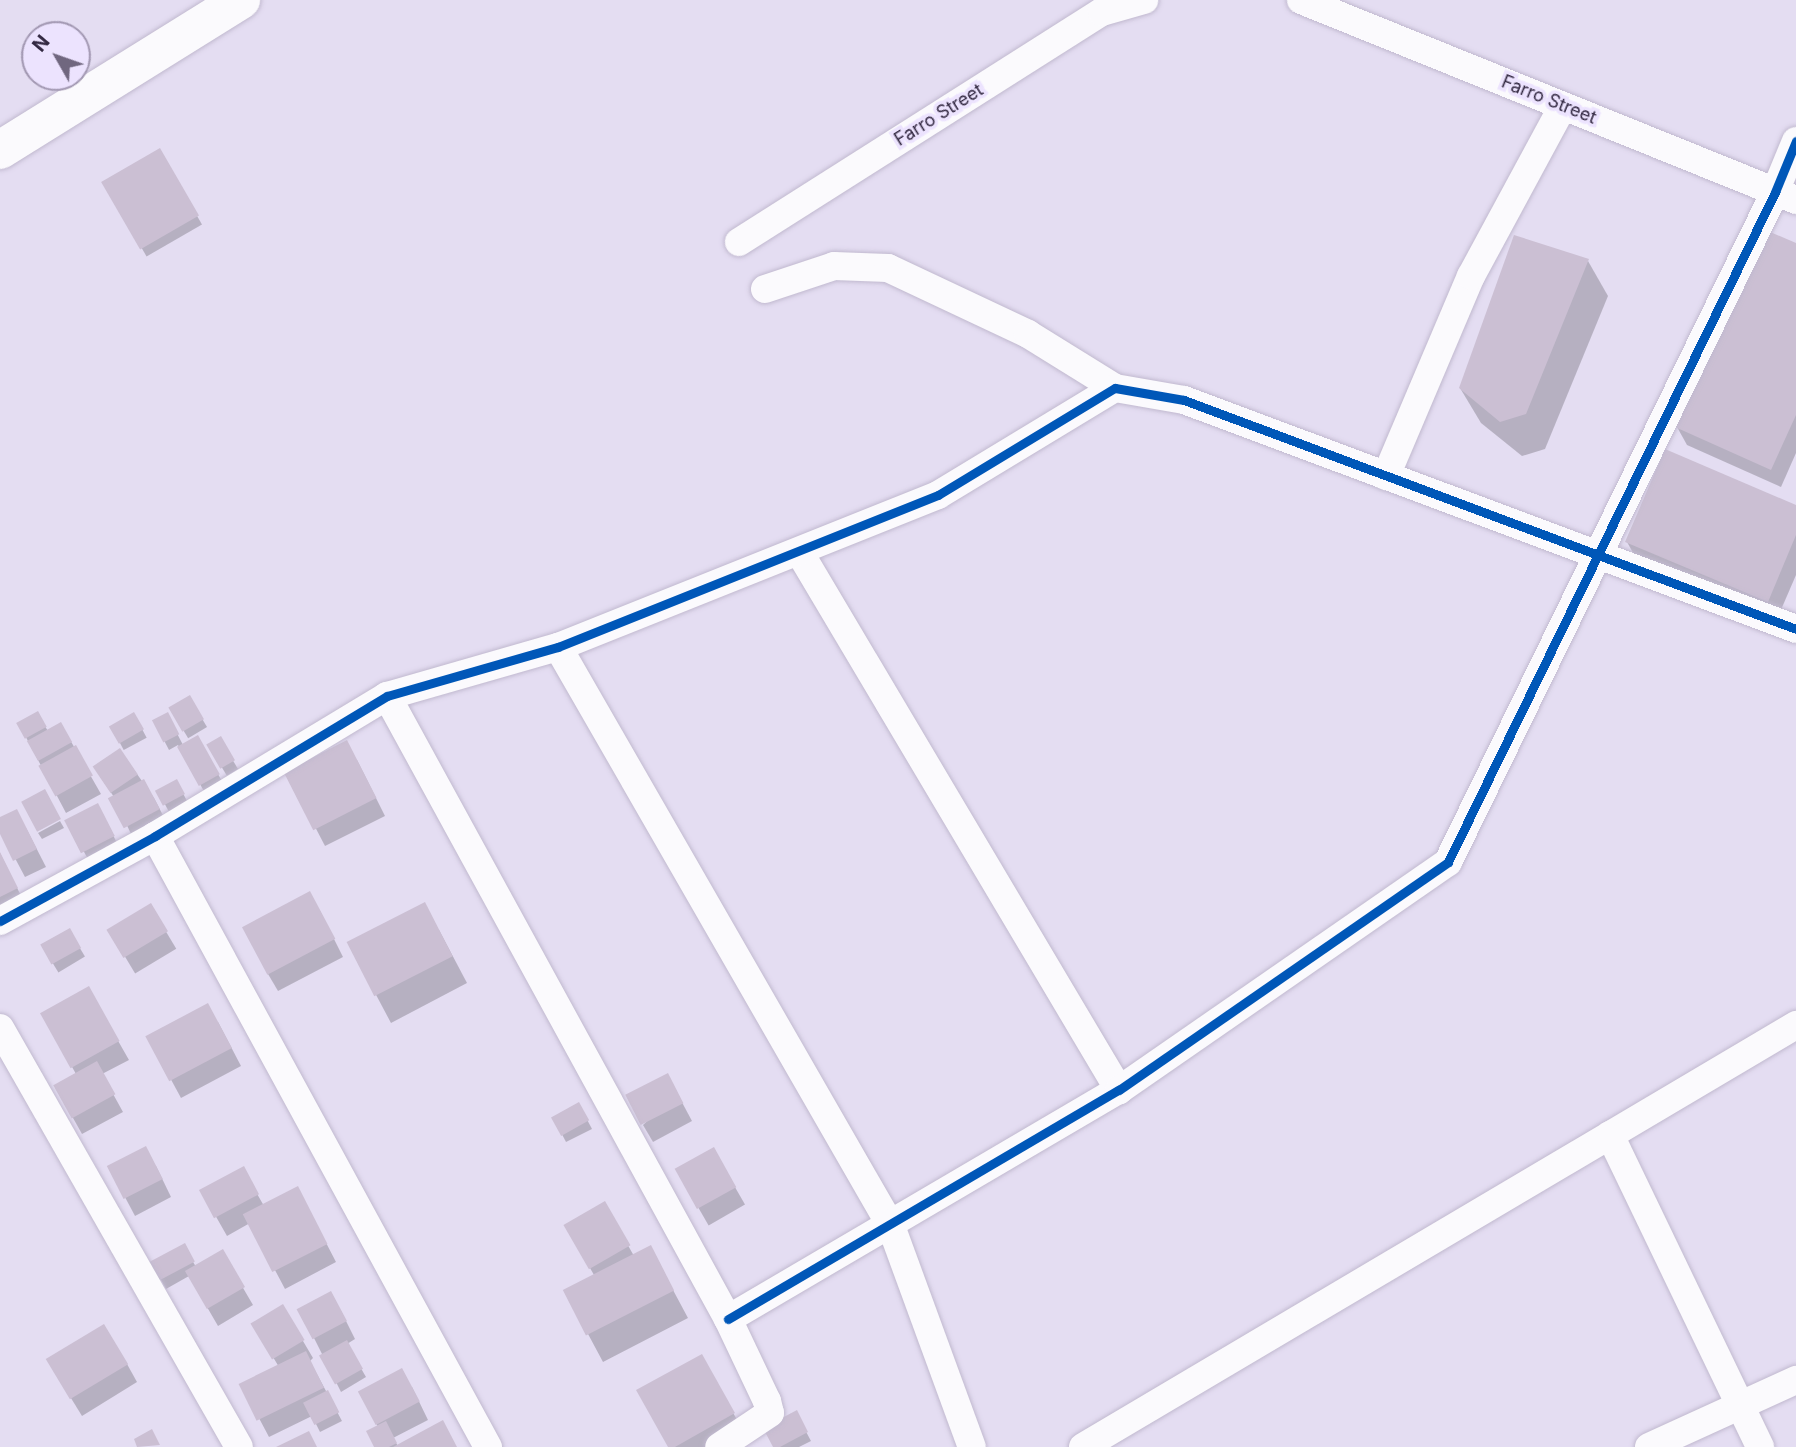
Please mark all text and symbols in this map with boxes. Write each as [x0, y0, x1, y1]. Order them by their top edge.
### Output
north arrow [21, 21, 91, 91]
text: N [28, 31, 55, 56]
street label: Farro Street [1498, 71, 1600, 129]
street label: Farro Street [891, 79, 987, 151]

